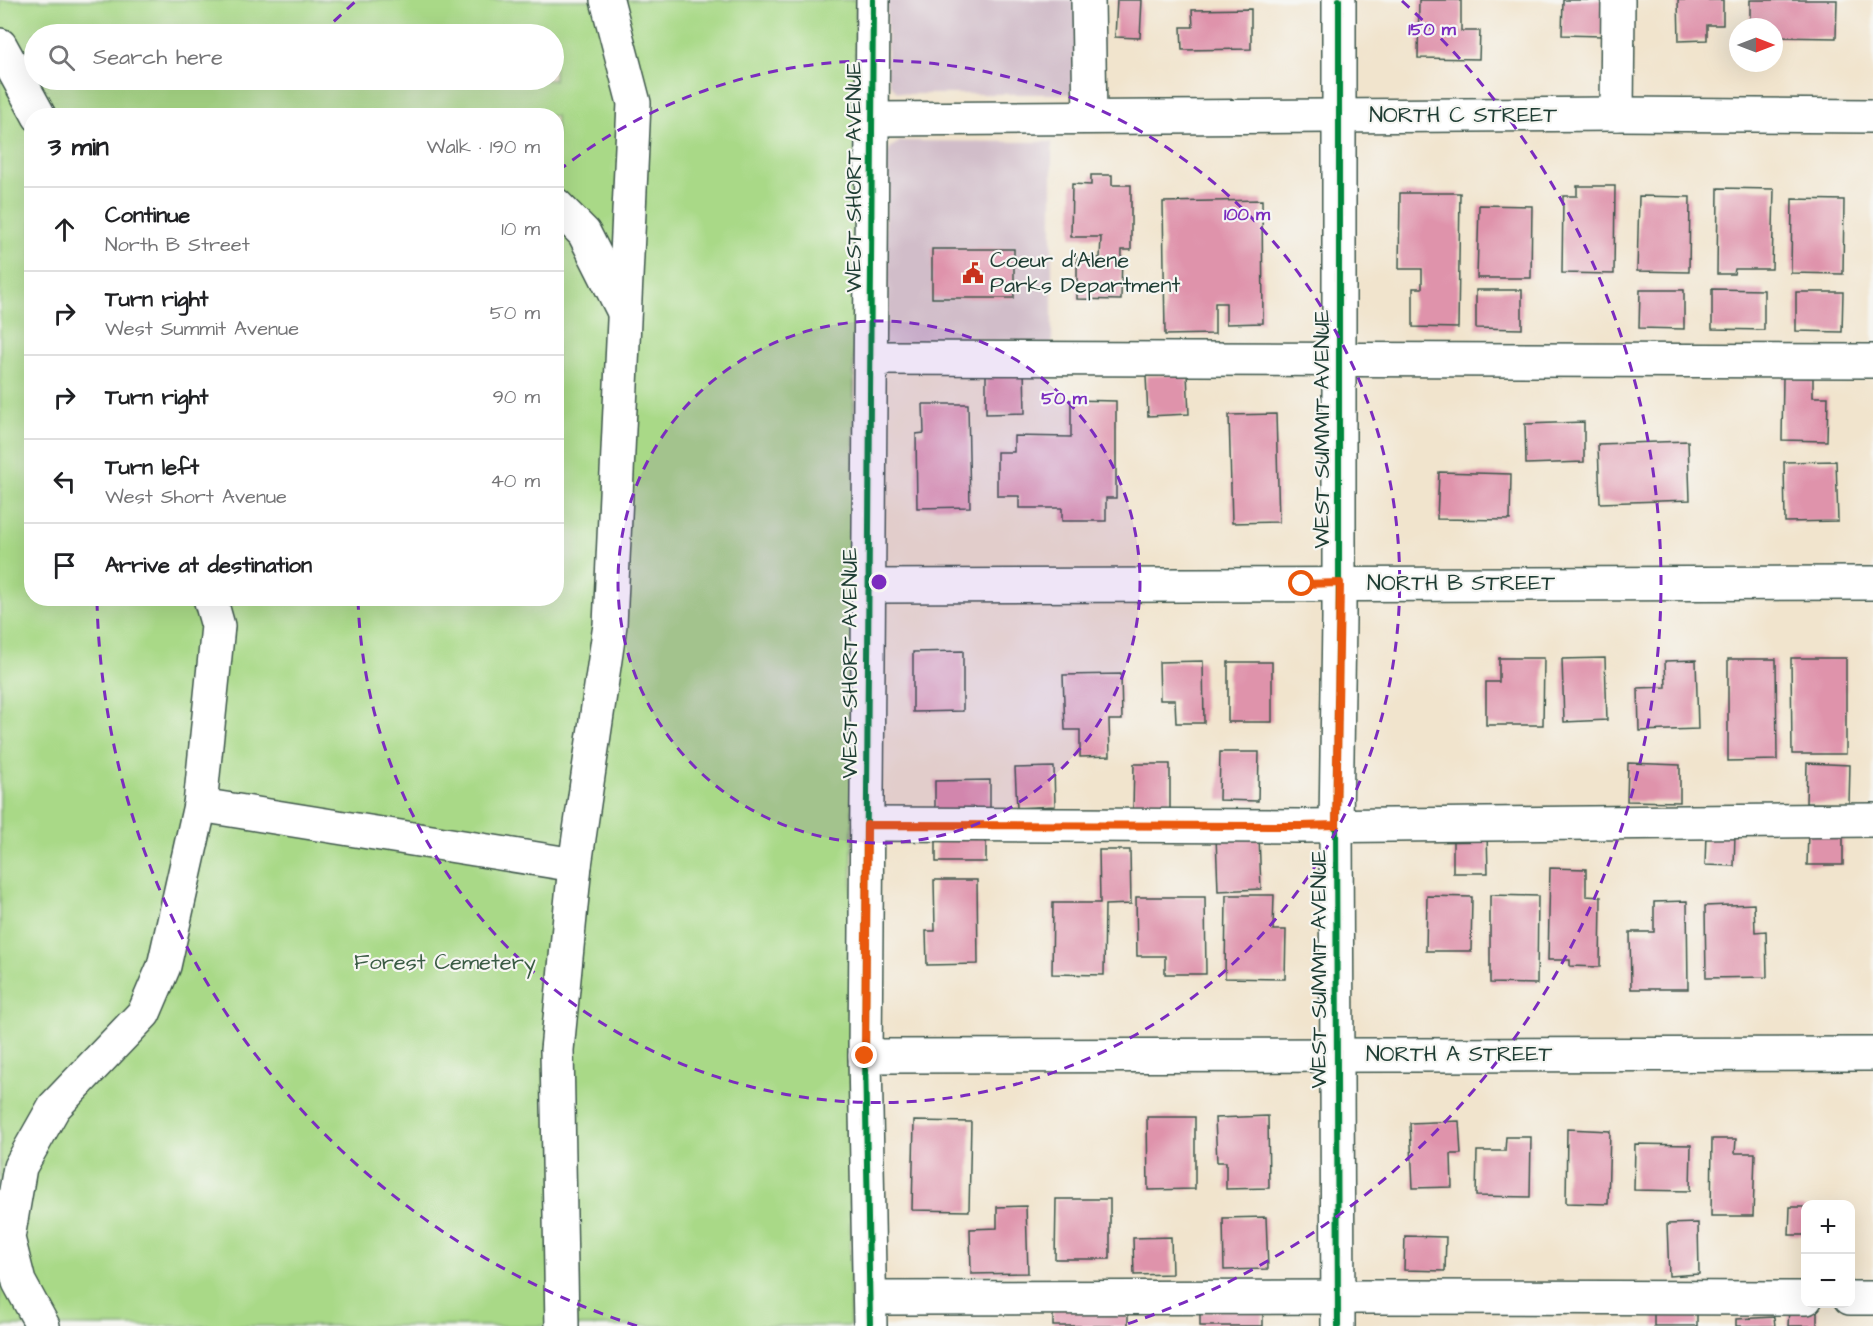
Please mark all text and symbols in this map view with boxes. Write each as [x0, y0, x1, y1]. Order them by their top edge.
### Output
text: 150 m [1408, 17, 1457, 42]
north arrow [1729, 18, 1783, 72]
search box [24, 24, 564, 90]
icon: search [45, 41, 78, 74]
text: Search here [93, 42, 223, 73]
street label: WEST SHORT AVENUE [839, 62, 870, 292]
street label: NORTH C STREET [1369, 100, 1557, 131]
text: 3 min [48, 129, 109, 165]
text: Walk · 190 m [427, 133, 540, 161]
text: Continue [105, 200, 190, 231]
text: 100 m [1224, 202, 1271, 227]
icon: ahead [48, 213, 81, 246]
text: 10 m [501, 215, 540, 243]
text: North B Street [105, 231, 250, 259]
place label: Coeur d'Alene Parks Department [990, 245, 1180, 301]
public building icon: Coeur d'Alene Parks Department [961, 261, 985, 285]
text: Turn right [105, 284, 208, 315]
icon: right [48, 297, 81, 330]
text: 50 m [490, 299, 540, 327]
street label: WEST SUMMIT AVENUE [1307, 309, 1338, 549]
text: West Summit Avenue [105, 315, 299, 343]
icon: right [48, 381, 81, 414]
text: Turn right [105, 382, 208, 413]
text: 90 m [492, 383, 540, 411]
text: 50 m [1041, 386, 1088, 411]
text: Turn left [105, 452, 199, 483]
icon: left [48, 465, 81, 498]
text: 40 m [490, 467, 540, 495]
text: West Short Avenue [105, 483, 287, 511]
street label: WEST SHORT AVENUE [835, 548, 866, 778]
icon: arrive [48, 549, 81, 582]
text: Arrive at destination [105, 550, 312, 581]
street label: NORTH B STREET [1367, 568, 1555, 599]
route start [1288, 570, 1314, 596]
centre of rings [869, 572, 889, 592]
street label: WEST SUMMIT AVENUE [1304, 849, 1335, 1089]
park label: Forest Cemetery [354, 947, 536, 979]
street label: NORTH A STREET [1366, 1039, 1552, 1070]
route end [851, 1042, 877, 1068]
map controls [1801, 1200, 1855, 1308]
button: + [1801, 1200, 1855, 1254]
button: − [1801, 1254, 1855, 1308]

